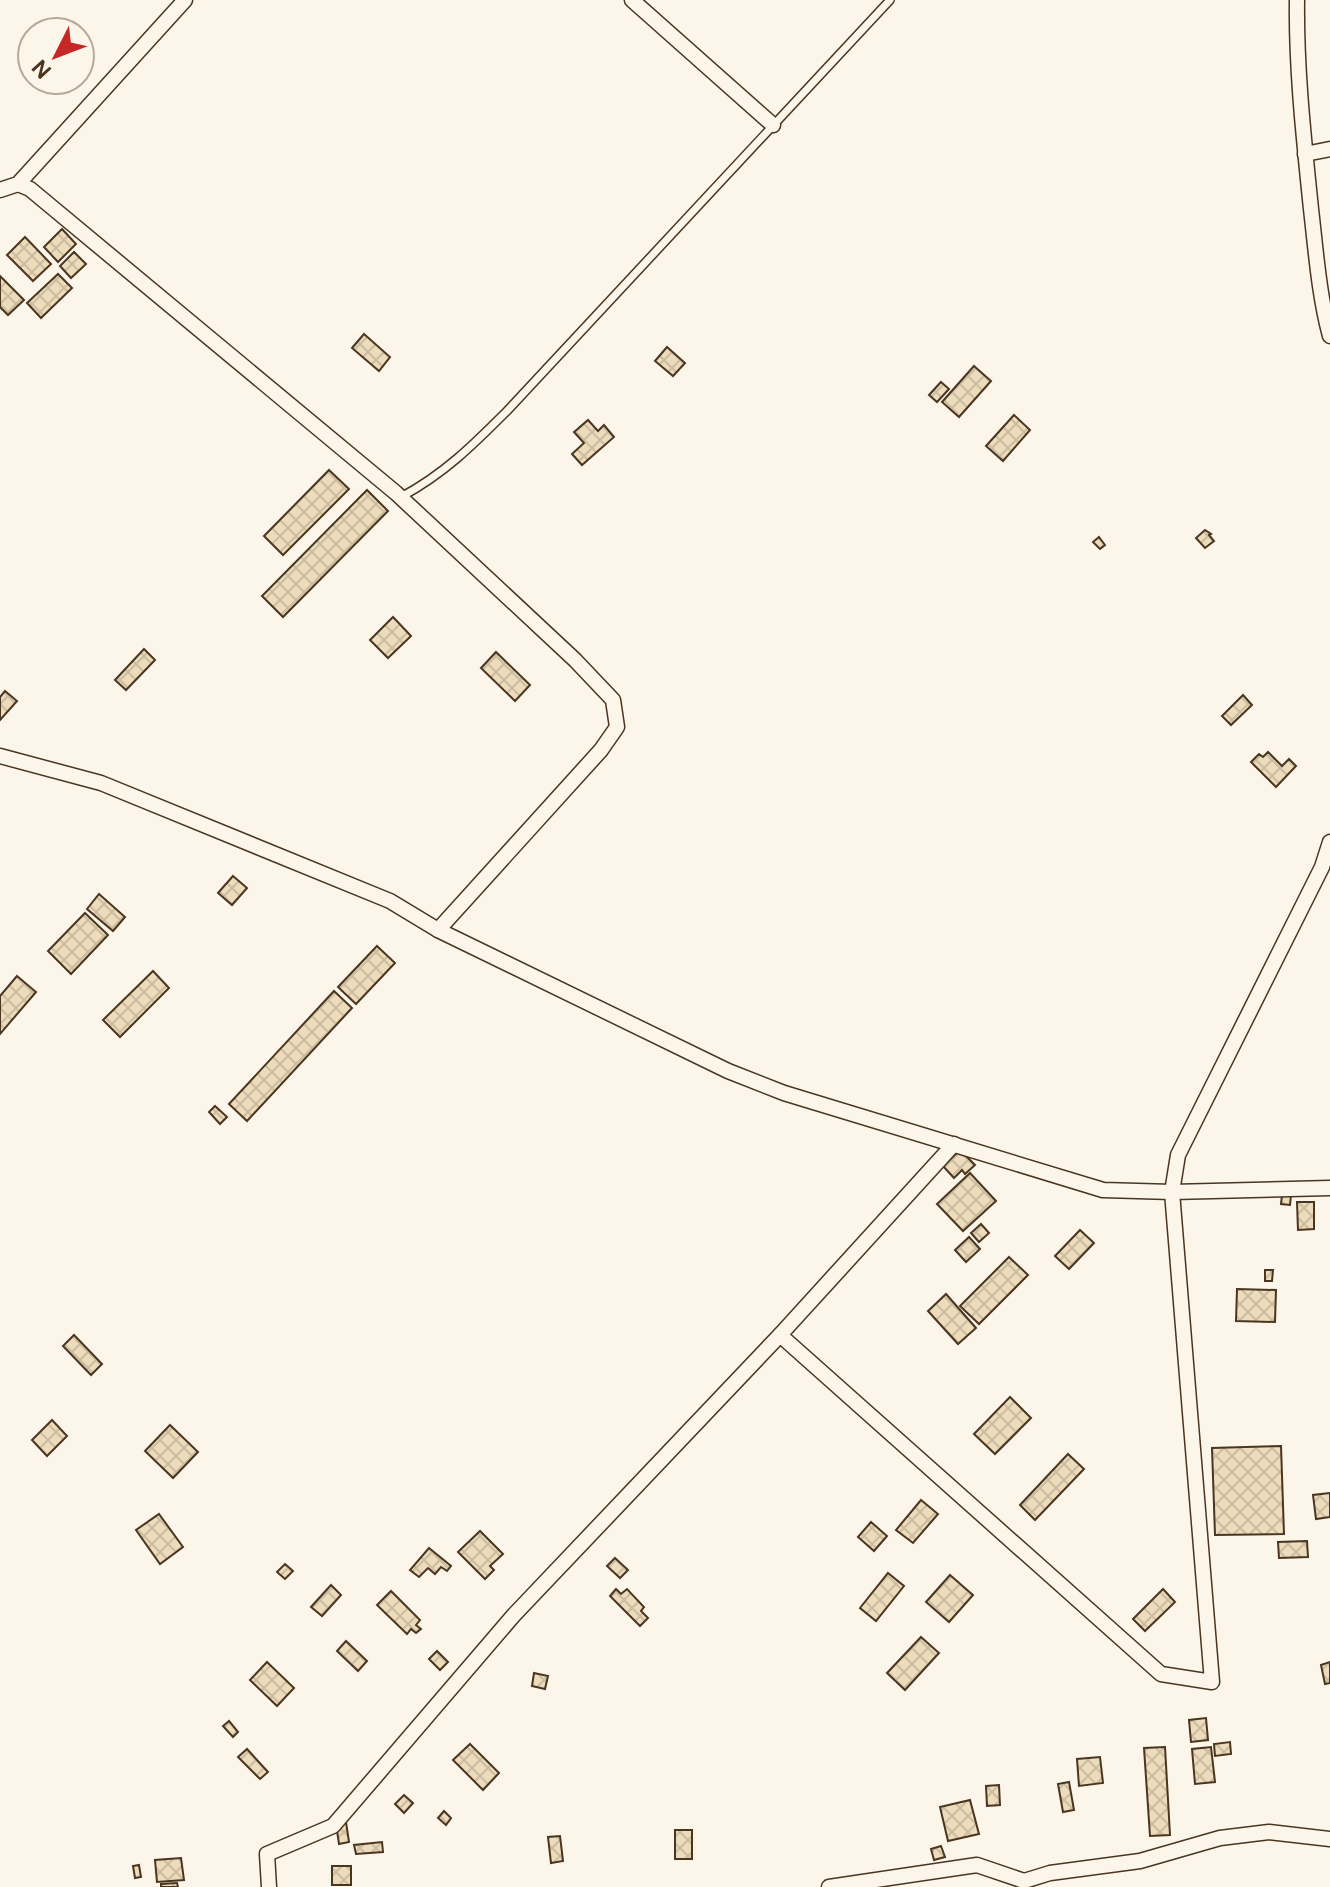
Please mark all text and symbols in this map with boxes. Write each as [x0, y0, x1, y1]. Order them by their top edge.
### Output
north arrow [16, 16, 96, 96]
text: N [25, 53, 58, 85]

